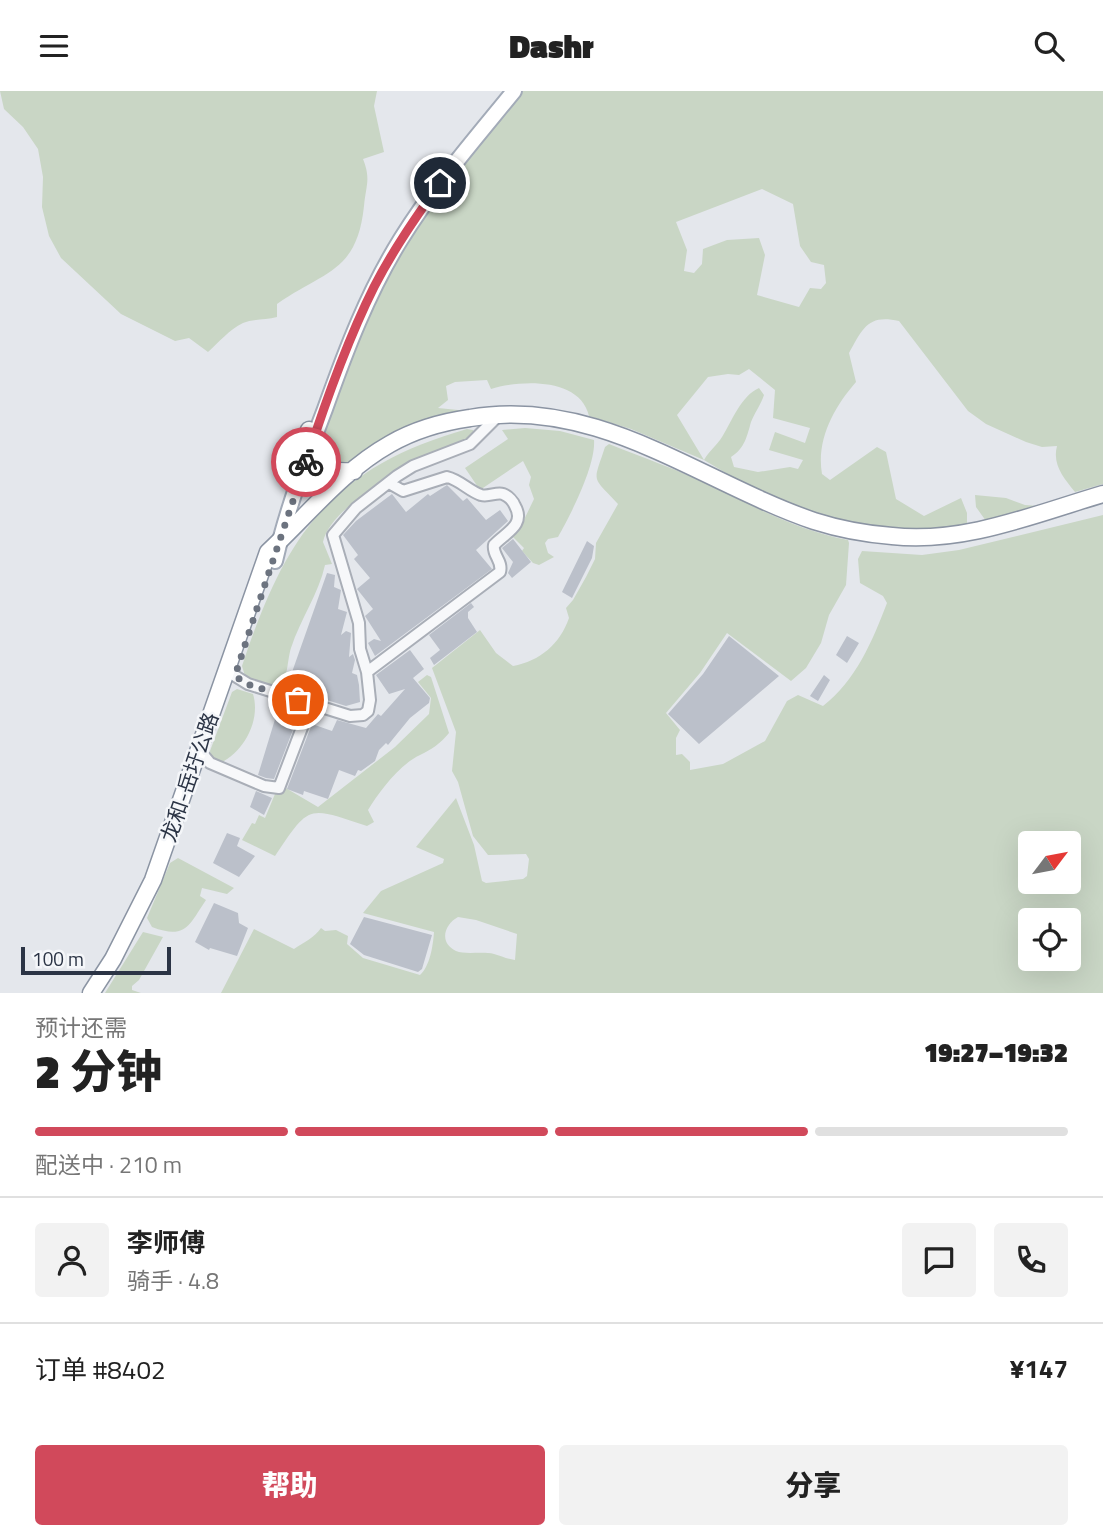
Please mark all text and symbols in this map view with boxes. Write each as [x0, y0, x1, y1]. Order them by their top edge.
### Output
text: Dashr [509, 22, 594, 70]
icon: menu [35, 27, 73, 65]
icon: search [1030, 27, 1068, 65]
pin [410, 153, 470, 213]
icon: home [421, 164, 459, 202]
courier [271, 427, 341, 497]
icon: bike [287, 443, 325, 481]
pin [268, 670, 328, 730]
icon: bag [279, 681, 317, 719]
street label: 龙和-岳圩公路 [152, 708, 226, 846]
north arrow [1018, 831, 1082, 894]
map controls [1018, 831, 1081, 971]
button: locate [1018, 908, 1081, 971]
scale bar [21, 944, 172, 976]
text: 100 m [32, 944, 84, 973]
text: 预计还需 [35, 1010, 127, 1045]
text: 19:27–19:32 [924, 1033, 1068, 1072]
text: 2 分钟 [35, 1036, 162, 1106]
text: 配送中 · 210 m [35, 1147, 182, 1182]
button: person [35, 1223, 109, 1297]
text: 李师傅 [127, 1223, 205, 1262]
button: chat [902, 1223, 976, 1297]
button: phone [994, 1223, 1068, 1297]
text: 骑手 · 4.8 [127, 1263, 219, 1298]
text: ¥147 [1010, 1349, 1068, 1388]
text: 订单 #8402 [35, 1350, 166, 1389]
button: 帮助 [35, 1445, 545, 1525]
button: 分享 [559, 1445, 1068, 1525]

